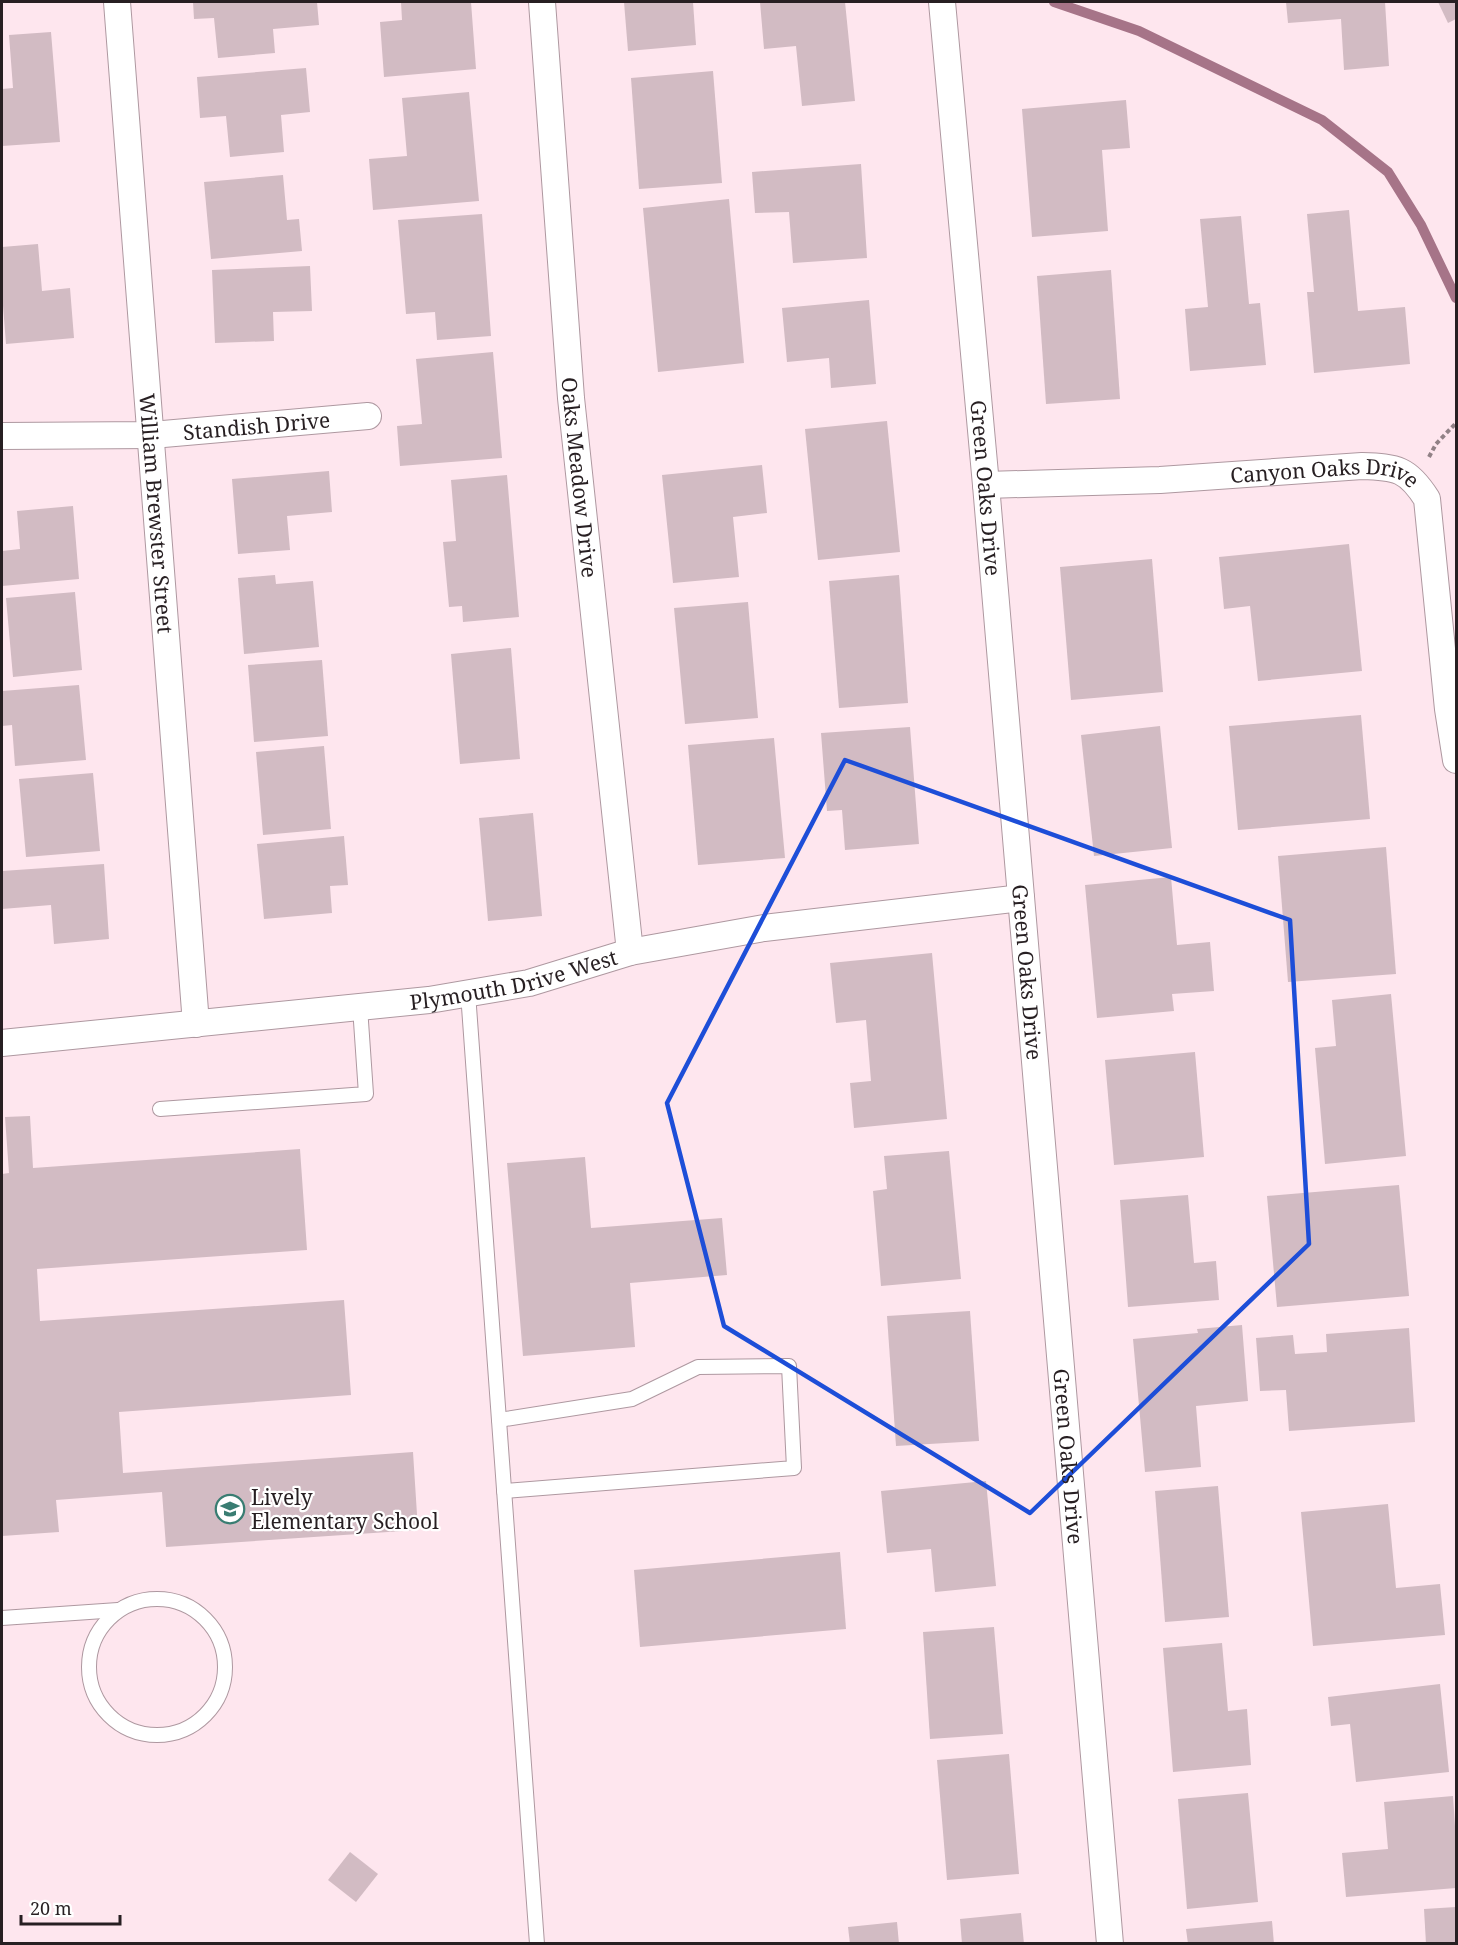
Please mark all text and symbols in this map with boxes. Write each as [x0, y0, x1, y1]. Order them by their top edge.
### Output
street label: Oaks Meadow Drive [556, 376, 604, 579]
street label: William Brewster Street [133, 392, 180, 635]
street label: Green Oaks Drive [964, 399, 1008, 577]
street label: Standish Drive [182, 405, 331, 446]
street label: Canyon Oaks Drive [1229, 452, 1426, 494]
street label: Green Oaks Drive [1006, 883, 1049, 1061]
street label: Plymouth Drive West [408, 943, 621, 1016]
street label: Green Oaks Drive [1047, 1367, 1090, 1546]
place label: Lively Elementary School [251, 1483, 439, 1535]
school or university icon: Lively Elementary School [214, 1493, 246, 1525]
scale bar [21, 1888, 120, 1926]
text: 20 m [30, 1896, 72, 1920]

